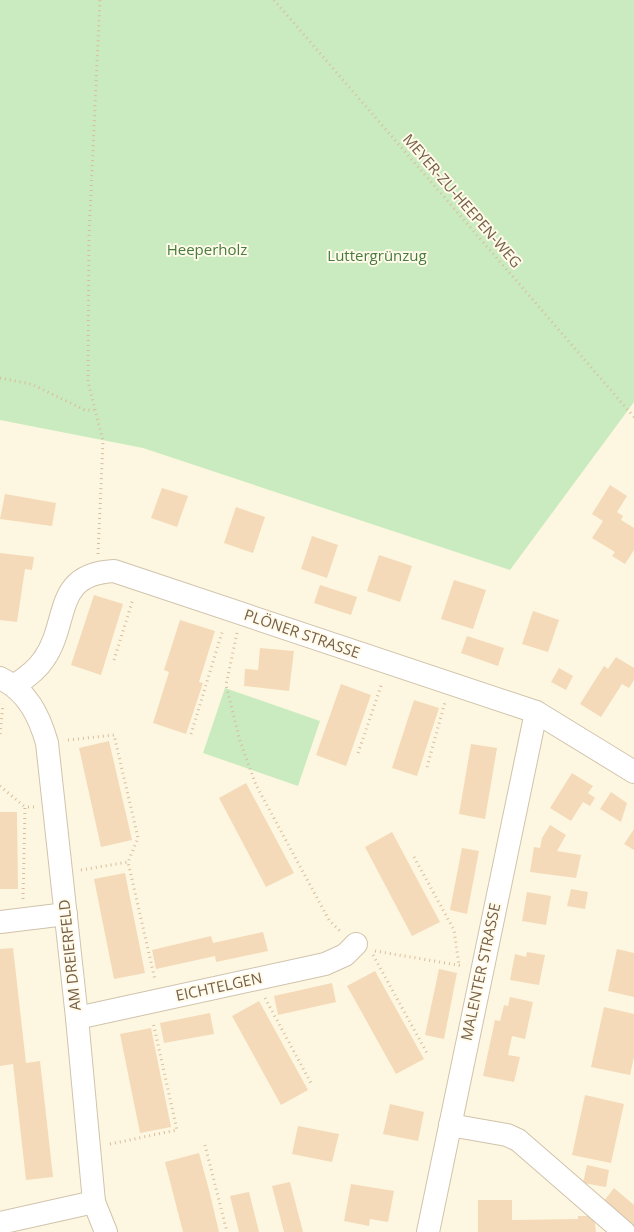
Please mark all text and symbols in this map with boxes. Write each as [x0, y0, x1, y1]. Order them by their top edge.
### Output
street label: MEYER-ZU-HEEPEN-WEG [399, 129, 526, 272]
park label: Heeperholz [167, 239, 247, 259]
park label: Luttergrünzug [327, 245, 427, 265]
street label: PLÖNER STRASSE [242, 604, 363, 662]
street label: AM DREIERFELD [53, 898, 85, 1012]
street label: MALENTER STRASSE [456, 901, 504, 1042]
street label: EICHTELGEN [174, 967, 264, 1005]

